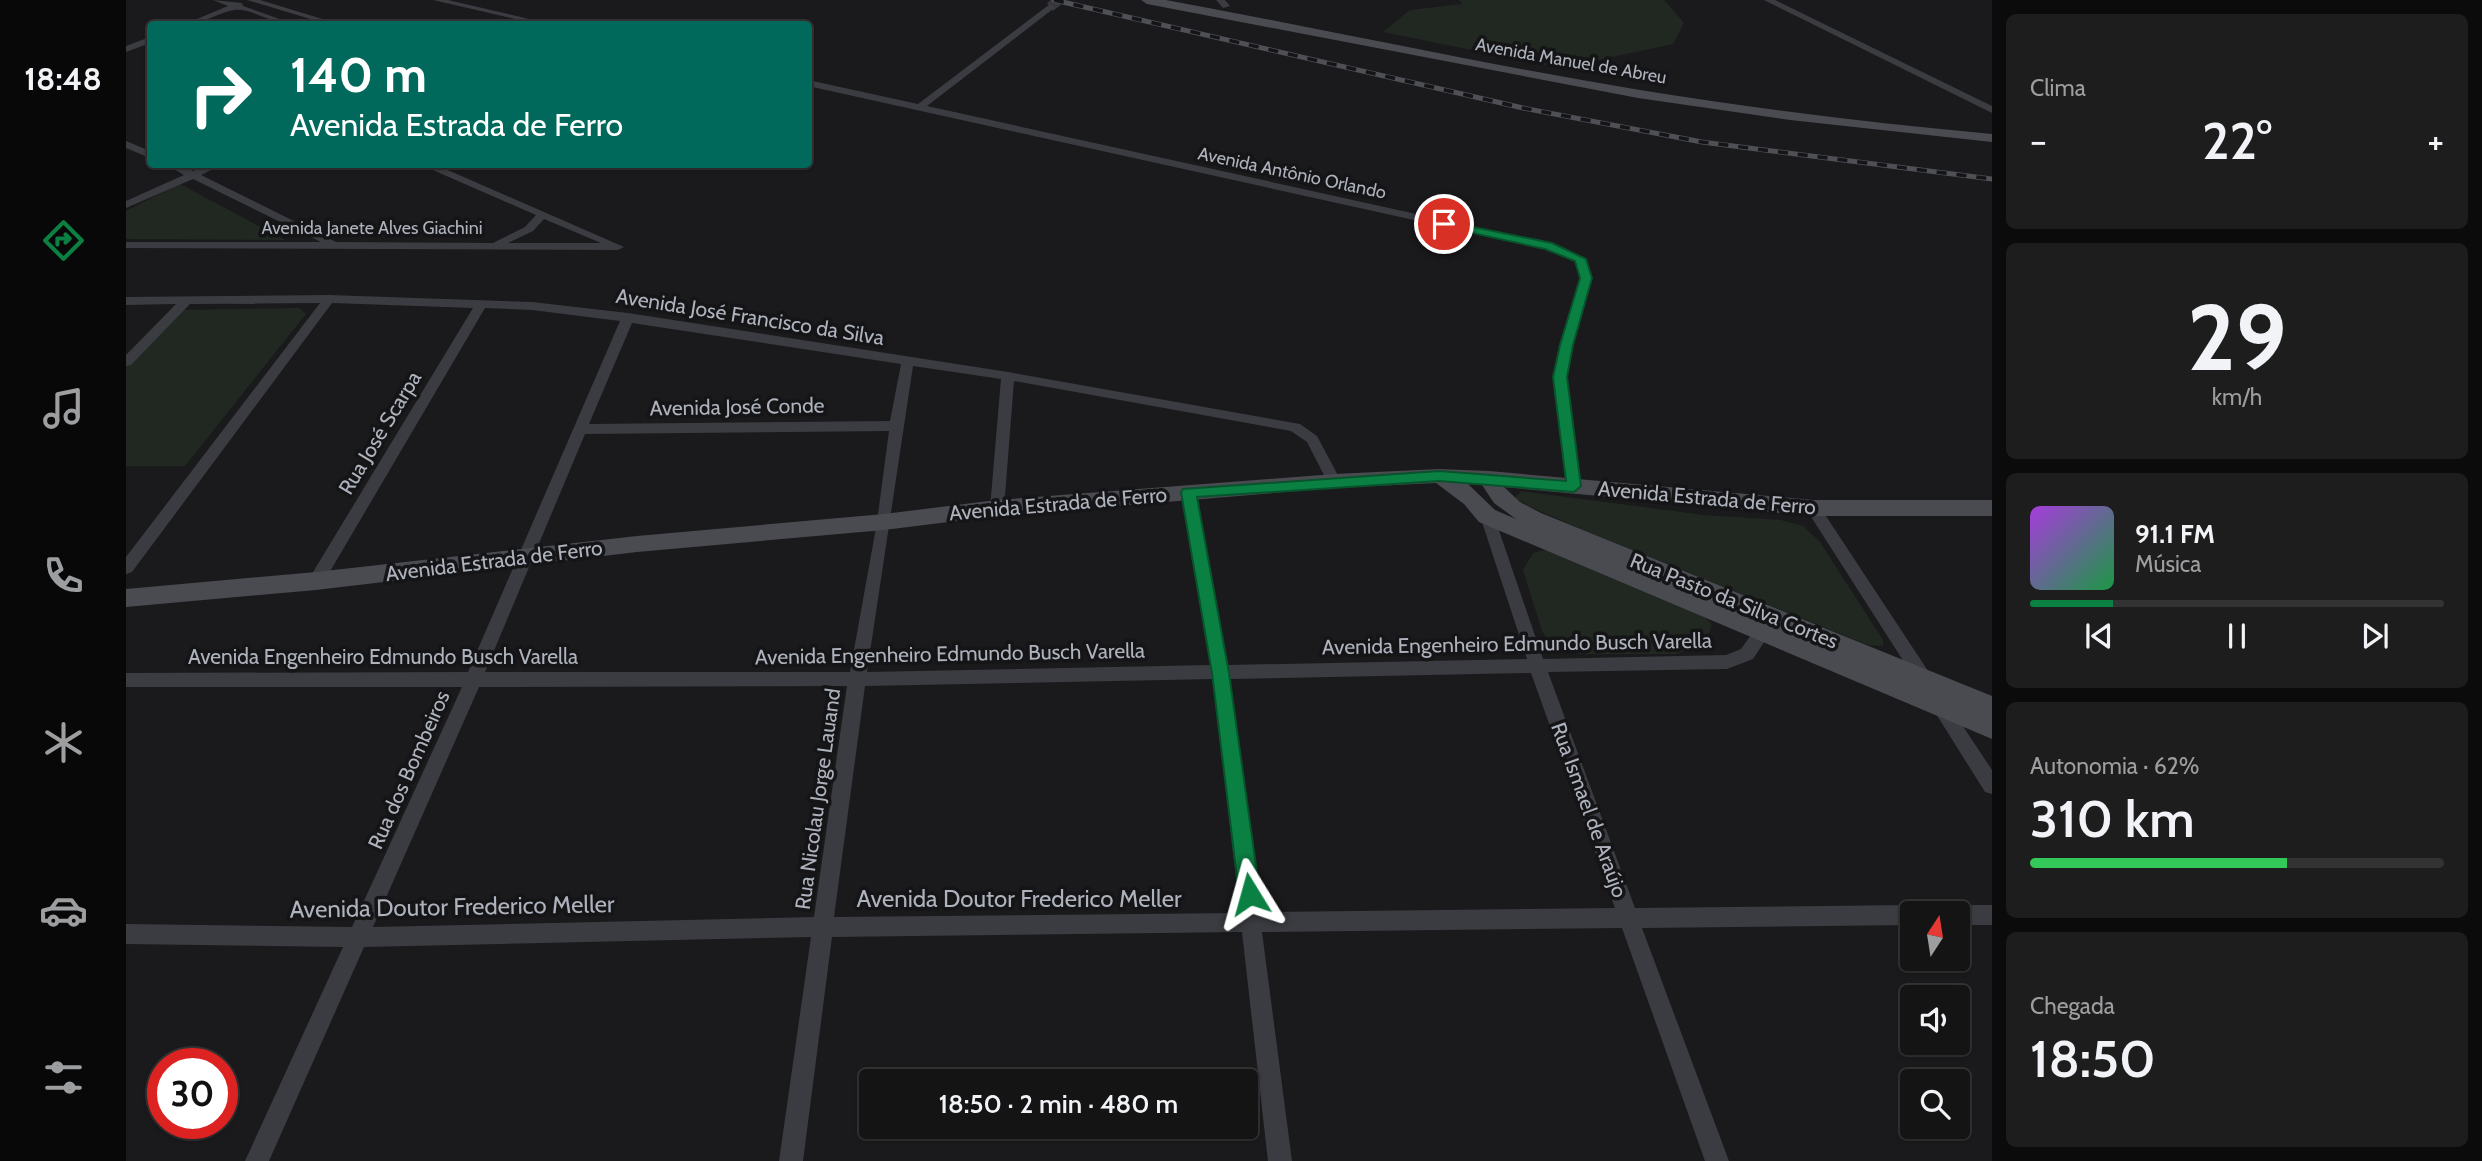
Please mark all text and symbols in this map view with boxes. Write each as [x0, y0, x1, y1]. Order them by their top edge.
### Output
street label: Avenida Manuel de Abreu [1474, 33, 1668, 89]
text: 140 m [290, 45, 427, 104]
icon: right [175, 49, 266, 140]
text: 18:48 [24, 59, 102, 98]
text: Clima [2030, 74, 2086, 102]
text: Avenida Estrada de Ferro [290, 105, 623, 144]
text: 22° [2202, 109, 2272, 172]
text: − [2030, 117, 2047, 164]
text: + [2427, 117, 2444, 164]
street label: Avenida Antônio Orlando [1196, 142, 1388, 204]
pin [1414, 194, 1474, 254]
icon: arrive [1425, 205, 1463, 243]
icon: directions [39, 216, 88, 265]
street label: Avenida Janete Alves Giachini [261, 217, 483, 239]
text: 29 [2187, 282, 2287, 393]
street label: Avenida José Francisco da Silva [614, 283, 886, 350]
street label: Rua José Scarpa [333, 367, 426, 499]
text: km/h [2212, 383, 2262, 411]
icon: music [39, 384, 88, 433]
street label: Avenida José Conde [649, 392, 825, 421]
street label: Avenida Estrada de Ferro [1597, 476, 1817, 519]
street label: Avenida Estrada de Ferro [948, 482, 1168, 525]
text: 91.1 FM [2135, 518, 2215, 550]
street label: Avenida Estrada de Ferro [384, 535, 604, 586]
street label: Rua Pasto da Silva Cortes [1627, 547, 1842, 654]
text: Música [2135, 550, 2201, 578]
icon: phone [39, 551, 88, 600]
icon: previous [2080, 617, 2118, 655]
icon: pause [2218, 617, 2256, 655]
icon: next [2356, 617, 2394, 655]
street label: Avenida Engenheiro Edmundo Busch Varella [1322, 628, 1712, 659]
street label: Avenida Engenheiro Edmundo Busch Varella [755, 638, 1145, 669]
street label: Avenida Engenheiro Edmundo Busch Varella [188, 644, 578, 669]
street label: Rua dos Bombeiros [362, 686, 455, 853]
street label: Rua Nicolau Jorge Lauand [790, 687, 845, 911]
icon: climate [39, 718, 88, 767]
street label: Rua Ismael de Araújo [1545, 719, 1633, 901]
text: Autonomia · 62% [2030, 752, 2199, 780]
text: 310 km [2030, 787, 2195, 850]
position arrow [1213, 857, 1287, 931]
street label: Avenida Doutor Frederico Meller [856, 884, 1182, 913]
icon: car [39, 886, 88, 935]
street label: Avenida Doutor Frederico Meller [289, 889, 615, 924]
north arrow [1900, 901, 1970, 971]
map controls [1900, 901, 1970, 1139]
button: sound [1900, 985, 1970, 1055]
text: Chegada [2030, 992, 2115, 1020]
text: 18:50 [2030, 1027, 2156, 1090]
speed limit sign: 30 [147, 1048, 238, 1139]
icon: filters [39, 1053, 88, 1102]
button: search [1900, 1069, 1970, 1139]
text: 18:50 · 2 min · 480 m [939, 1088, 1178, 1120]

